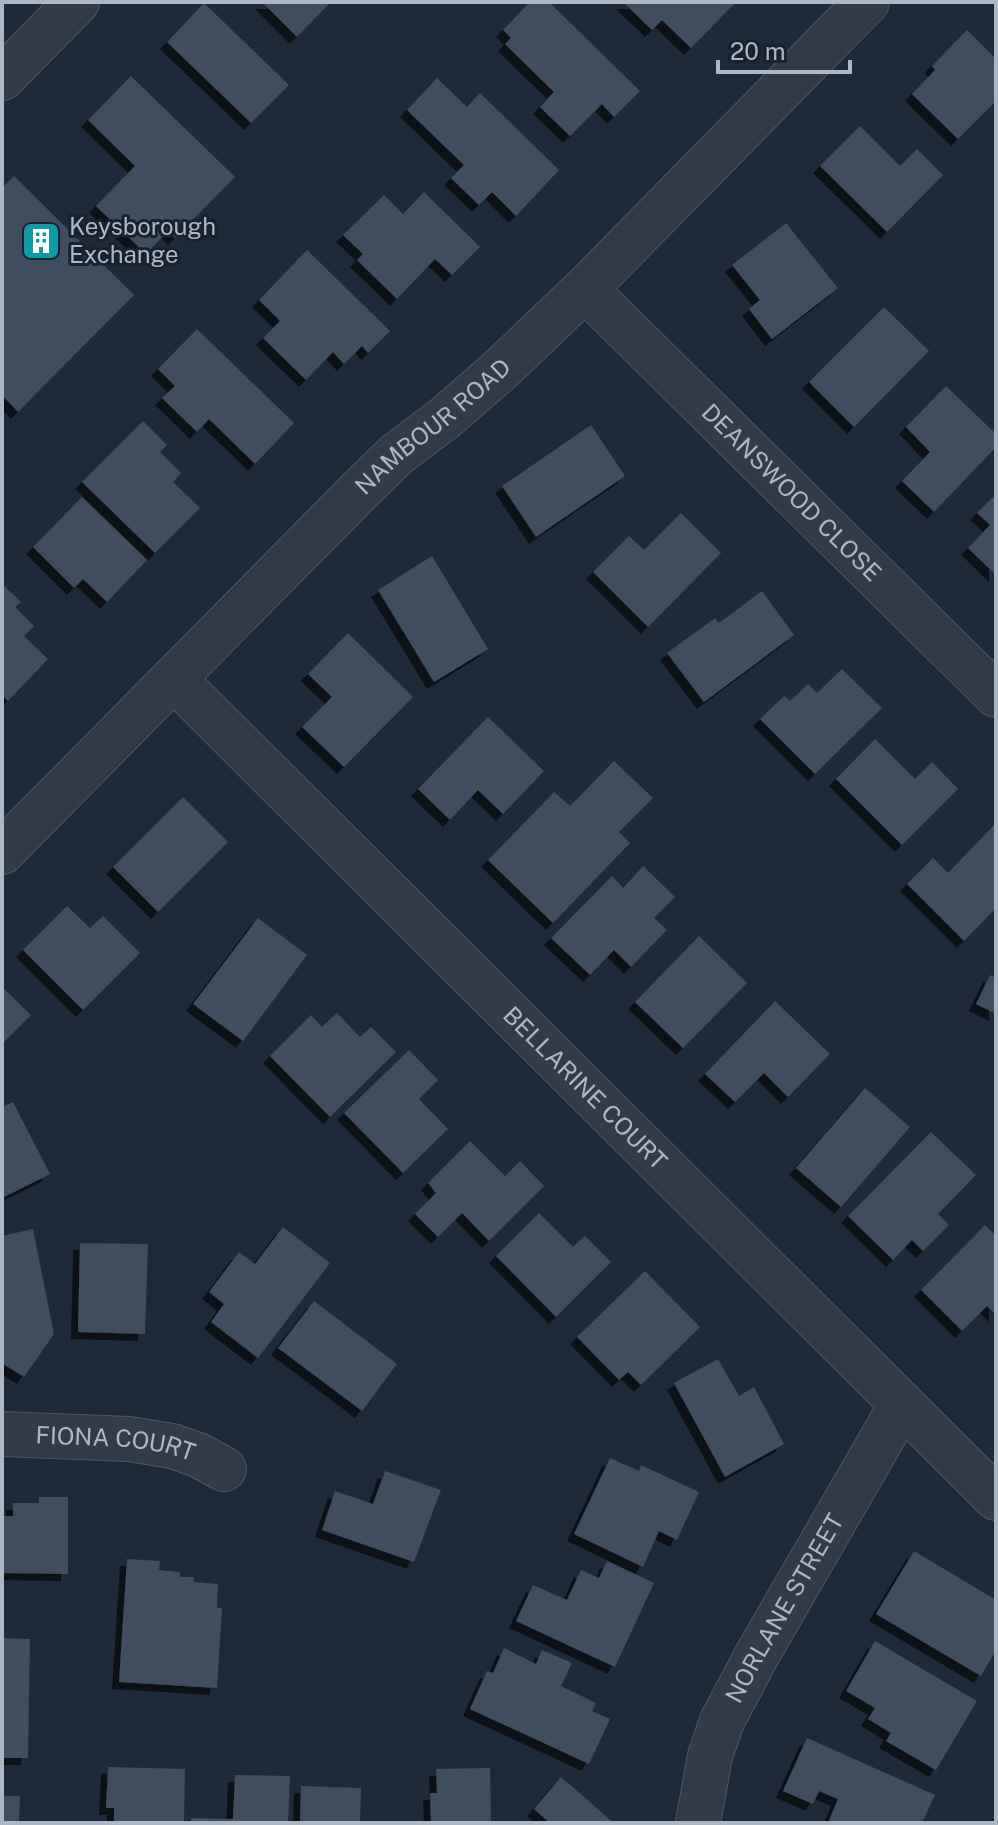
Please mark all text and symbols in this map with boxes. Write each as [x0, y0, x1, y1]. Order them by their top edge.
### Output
scale bar [718, 24, 850, 74]
text: 20 m [730, 37, 786, 65]
place label: Keysborough Exchange [69, 212, 216, 268]
building icon: Keysborough Exchange [20, 220, 62, 262]
street label: NAMBOUR ROAD [349, 352, 516, 500]
street label: DEANSWOOD CLOSE [697, 398, 887, 587]
street label: BELLARINE COURT [498, 1000, 673, 1175]
street label: FIONA COURT [35, 1420, 199, 1466]
street label: NORLANE STREET [719, 1508, 849, 1707]

